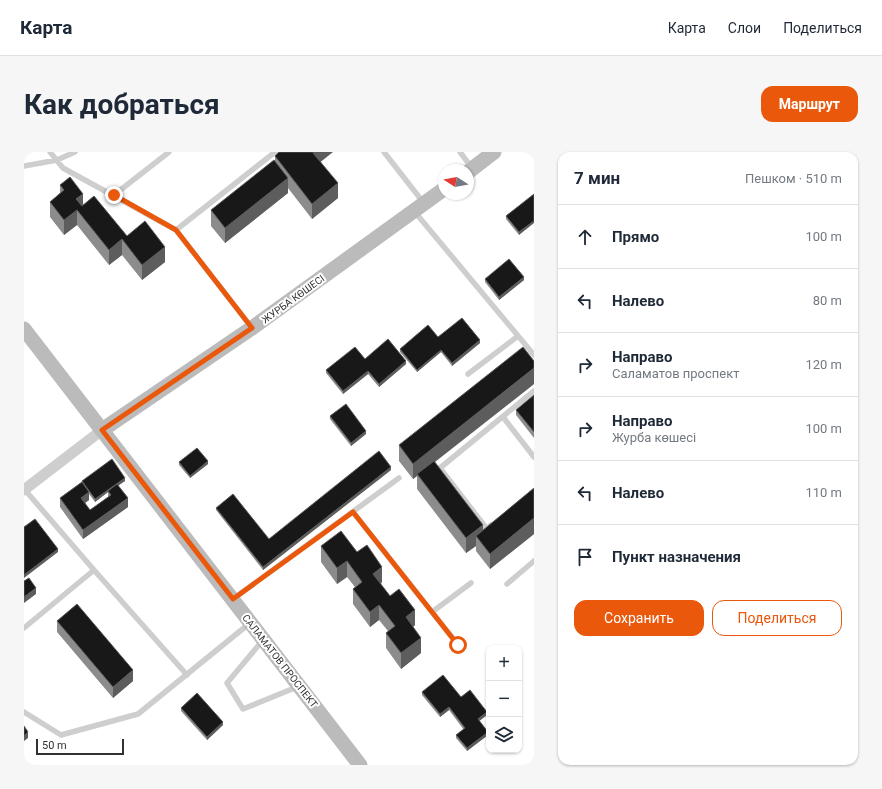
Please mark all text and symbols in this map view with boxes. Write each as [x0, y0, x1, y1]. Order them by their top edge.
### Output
text: Карта [20, 16, 72, 39]
text: Карта [668, 20, 706, 36]
text: Слои [728, 20, 761, 36]
text: Поделиться [783, 20, 862, 36]
button: Маршрут [761, 86, 858, 122]
text: Как добраться [24, 88, 220, 121]
north arrow [438, 164, 474, 200]
text: 7 мин [574, 168, 620, 188]
text: Пешком · 510 m [745, 171, 842, 186]
route end [105, 186, 123, 204]
icon: ahead [574, 226, 596, 248]
text: Прямо [612, 228, 659, 246]
text: 100 m [805, 229, 842, 244]
street label: ЖУРБА КӨШЕСІ [260, 273, 326, 325]
icon: left [574, 290, 596, 312]
text: Налево [612, 292, 664, 310]
text: 80 m [813, 293, 842, 308]
text: Направо [612, 348, 673, 366]
icon: right [574, 354, 596, 376]
text: 120 m [805, 357, 842, 372]
text: Саламатов проспект [612, 366, 740, 381]
text: Направо [612, 412, 673, 430]
icon: right [574, 418, 596, 440]
text: 100 m [805, 421, 842, 436]
text: Журба көшесі [612, 430, 696, 445]
icon: left [574, 482, 596, 504]
text: Налево [612, 484, 664, 502]
text: 110 m [805, 485, 842, 500]
icon: arrive [574, 546, 596, 568]
text: Пункт назначения [612, 548, 741, 566]
button: Сохранить [574, 600, 704, 636]
button: Поделиться [712, 600, 842, 636]
street label: САЛАМАТОВ ПРОСПЕКТ [240, 612, 320, 710]
route start [449, 636, 467, 654]
map controls [486, 645, 522, 753]
button: + [486, 645, 522, 681]
button: − [486, 681, 522, 717]
button: layers [486, 717, 522, 753]
scale bar [36, 737, 124, 756]
text: 50 m [42, 739, 67, 752]

